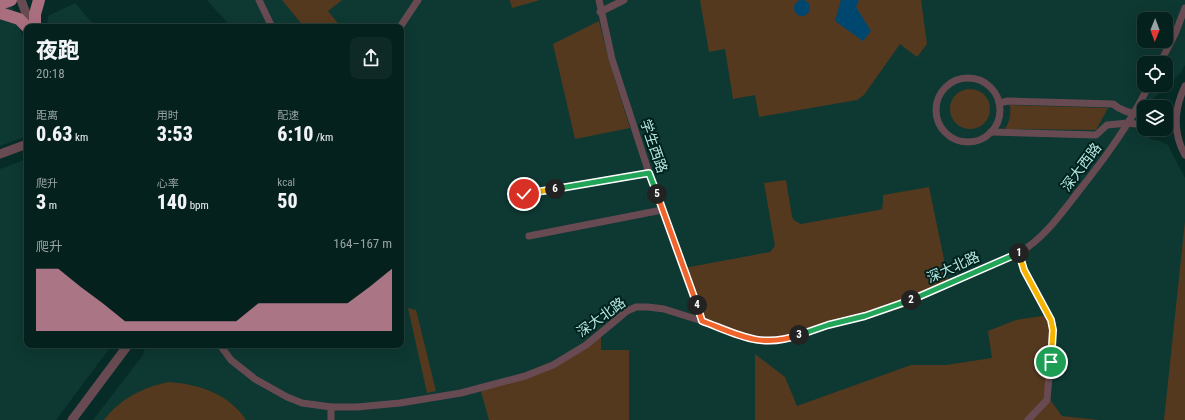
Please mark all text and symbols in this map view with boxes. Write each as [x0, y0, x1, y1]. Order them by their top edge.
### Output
north arrow [1137, 12, 1173, 48]
map controls [1137, 12, 1173, 136]
button: share [350, 37, 392, 79]
text: 夜跑 [36, 38, 80, 63]
button: locate [1137, 56, 1173, 92]
text: 20:18 [36, 66, 65, 81]
button: layers [1137, 100, 1173, 136]
text: 距离 [36, 109, 58, 122]
text: 用时 [157, 109, 179, 122]
text: 配速 [277, 109, 299, 122]
street label: 学生西路 [637, 117, 671, 175]
text: 0.63 [36, 122, 72, 146]
text: 3:53 [157, 122, 193, 146]
text: 6:10 [277, 122, 313, 146]
text: km [72, 131, 88, 144]
text: /km [313, 131, 333, 144]
street label: 深大西路 [1058, 140, 1104, 194]
text: kcal [277, 176, 295, 189]
text: 爬升 [36, 177, 58, 190]
text: 心率 [157, 177, 179, 190]
pin [507, 177, 541, 211]
pin: 6 [545, 179, 565, 199]
text: 6 [552, 182, 558, 195]
icon: check [513, 183, 535, 205]
pin: 5 [647, 184, 667, 204]
text: 5 [654, 187, 660, 200]
text: 50 [277, 189, 298, 213]
text: 3 [36, 190, 46, 214]
text: 140 [157, 190, 187, 214]
text: m [46, 199, 57, 212]
text: bpm [187, 199, 209, 212]
text: 164–167 m [333, 236, 392, 251]
text: 爬升 [36, 239, 62, 254]
pin: 1 [1009, 243, 1029, 263]
text: 1 [1016, 246, 1022, 259]
street label: 深大北路 [924, 248, 982, 286]
pin: 2 [901, 290, 921, 310]
text: 2 [908, 293, 914, 306]
street label: 深大北路 [574, 294, 628, 340]
pin: 4 [687, 295, 707, 315]
text: 4 [694, 298, 700, 311]
pin: 3 [789, 325, 809, 345]
text: 3 [796, 328, 802, 341]
pin [1034, 345, 1068, 379]
icon: arrive [1040, 351, 1062, 373]

